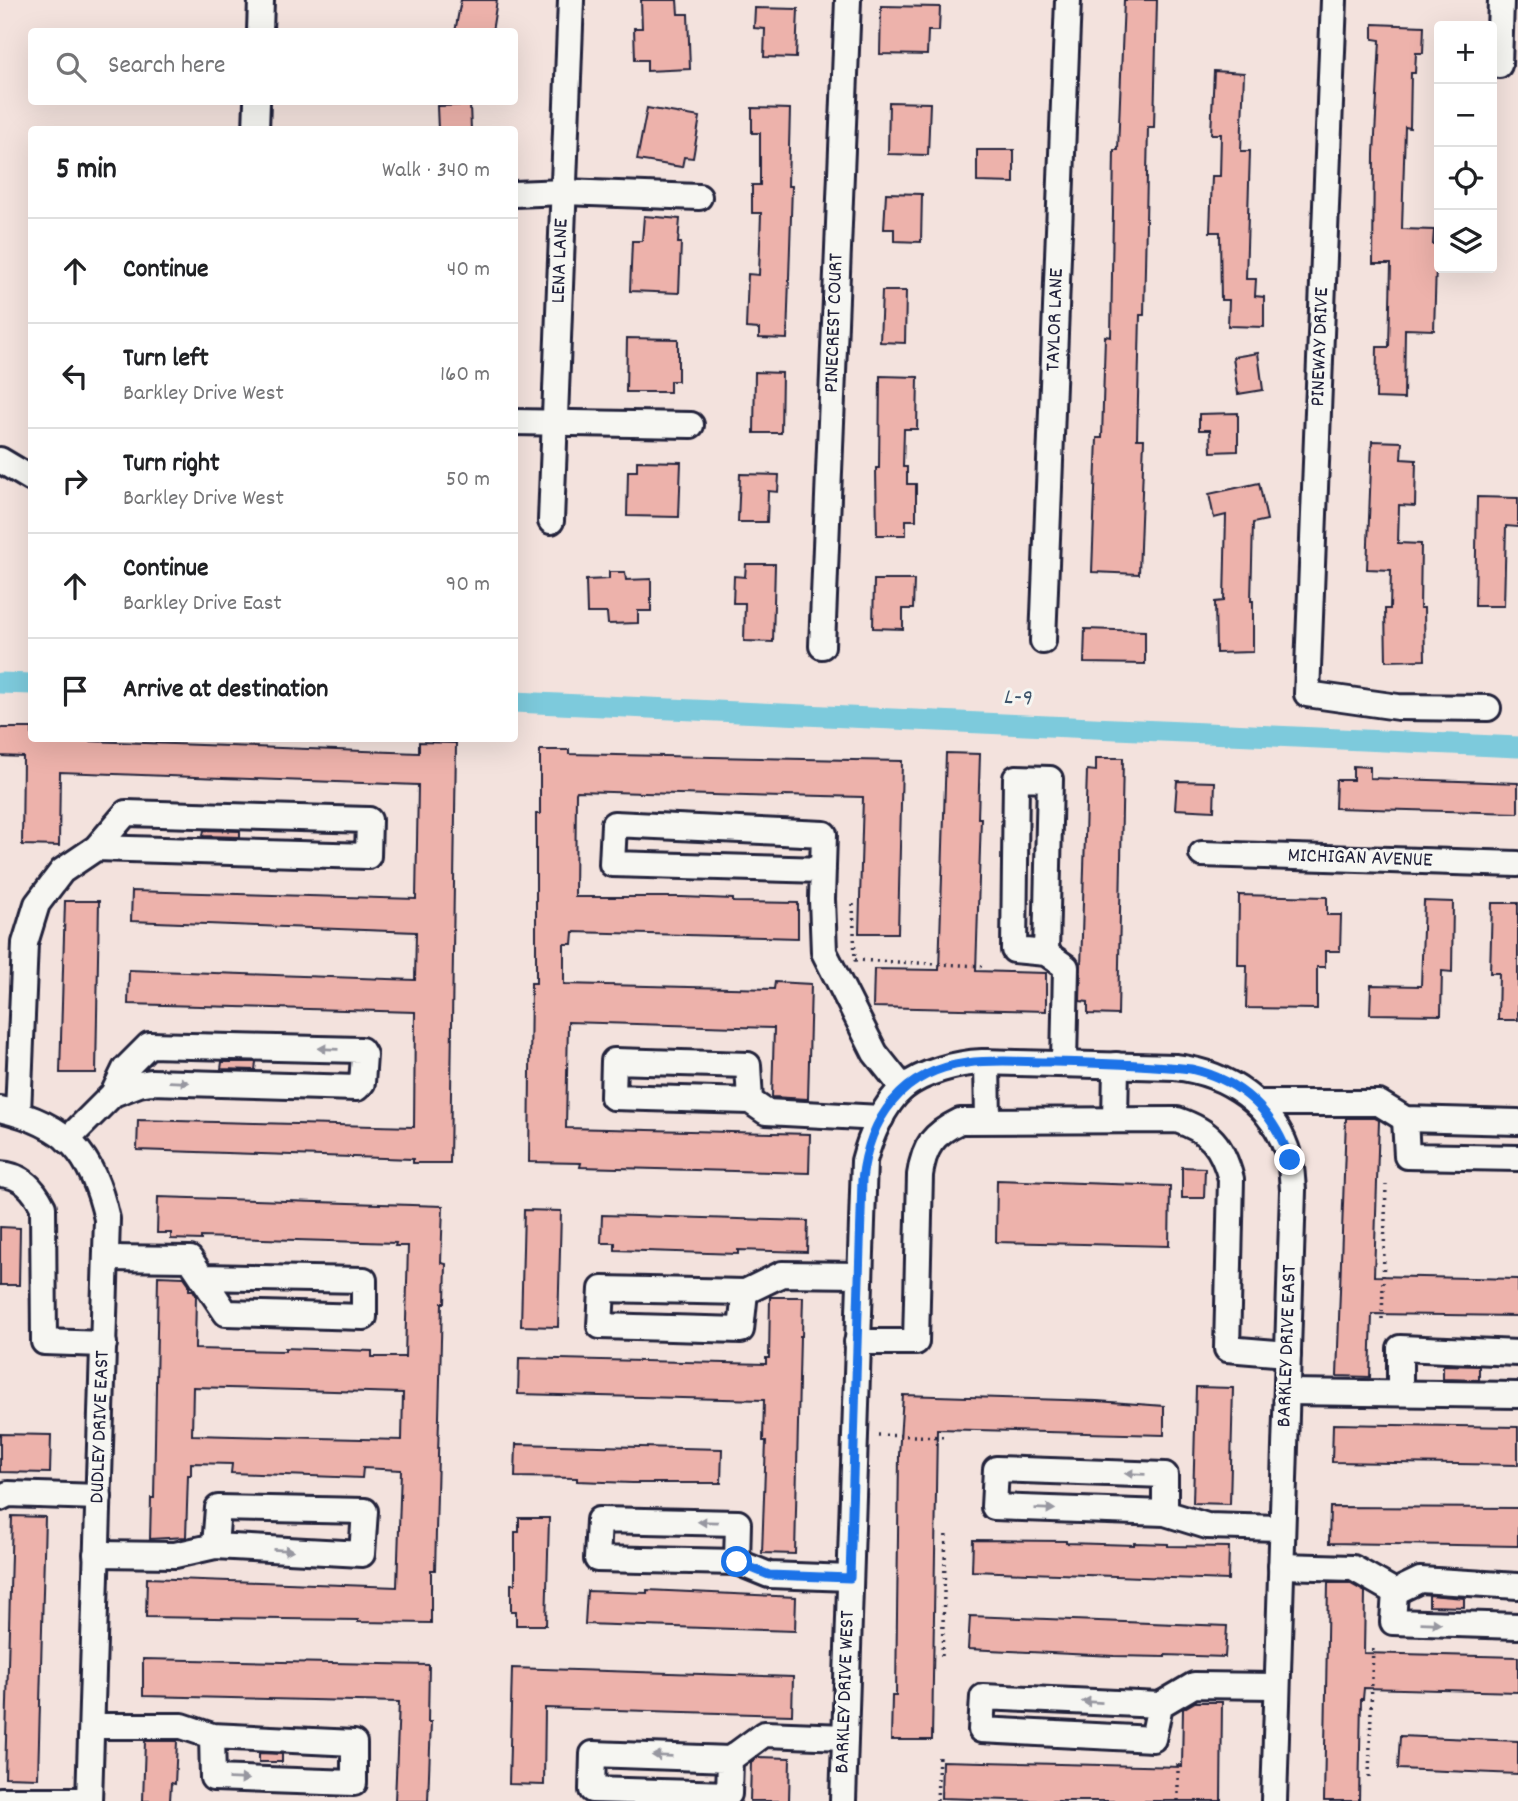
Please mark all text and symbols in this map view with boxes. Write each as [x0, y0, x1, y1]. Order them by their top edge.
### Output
map controls [1434, 21, 1497, 273]
button: + [1434, 21, 1497, 84]
search box [28, 28, 518, 105]
icon: search [52, 48, 90, 86]
text: Search here [108, 48, 226, 85]
button: − [1434, 84, 1497, 147]
button: locate [1434, 147, 1497, 210]
text: 5 min [56, 150, 117, 193]
text: Walk · 340 m [382, 155, 490, 188]
button: layers [1434, 210, 1497, 273]
street label: LENA LANE [545, 218, 577, 304]
icon: ahead [56, 252, 94, 290]
text: Continue [123, 252, 208, 289]
street label: PINECREST COURT [818, 252, 852, 393]
text: 40 m [447, 254, 490, 287]
street label: TAYLOR LANE [1039, 267, 1073, 372]
street label: PINEWAY DRIVE [1304, 286, 1338, 407]
text: Turn left [123, 341, 209, 378]
icon: left [56, 357, 94, 395]
text: 160 m [440, 359, 490, 392]
text: Barkley Drive West [123, 378, 284, 411]
text: Turn right [123, 446, 220, 483]
icon: right [56, 462, 94, 500]
text: 50 m [446, 464, 490, 497]
text: Barkley Drive West [123, 483, 284, 516]
text: Continue [123, 551, 208, 588]
icon: ahead [56, 567, 94, 605]
text: 90 m [446, 569, 490, 602]
text: Barkley Drive East [123, 588, 282, 621]
icon: arrive [56, 672, 94, 710]
text: Arrive at destination [123, 672, 328, 709]
water label: L-9 [1002, 682, 1032, 716]
street label: MICHIGAN AVENUE [1287, 841, 1433, 877]
one-way arrow [317, 1044, 339, 1055]
one-way arrow [168, 1077, 190, 1088]
route end [1274, 1144, 1305, 1175]
street label: BARKLEY DRIVE EAST [1270, 1264, 1306, 1428]
street label: DUDLEY DRIVE EAST [83, 1349, 119, 1504]
one-way arrow [1123, 1468, 1145, 1480]
one-way arrow [1034, 1503, 1056, 1514]
one-way arrow [697, 1517, 719, 1528]
one-way arrow [272, 1544, 294, 1555]
route start [721, 1546, 752, 1577]
street label: BARKLEY DRIVE WEST [828, 1609, 864, 1774]
one-way arrow [1421, 1617, 1443, 1629]
one-way arrow [1080, 1696, 1102, 1707]
one-way arrow [651, 1751, 673, 1762]
one-way arrow [228, 1773, 250, 1784]

